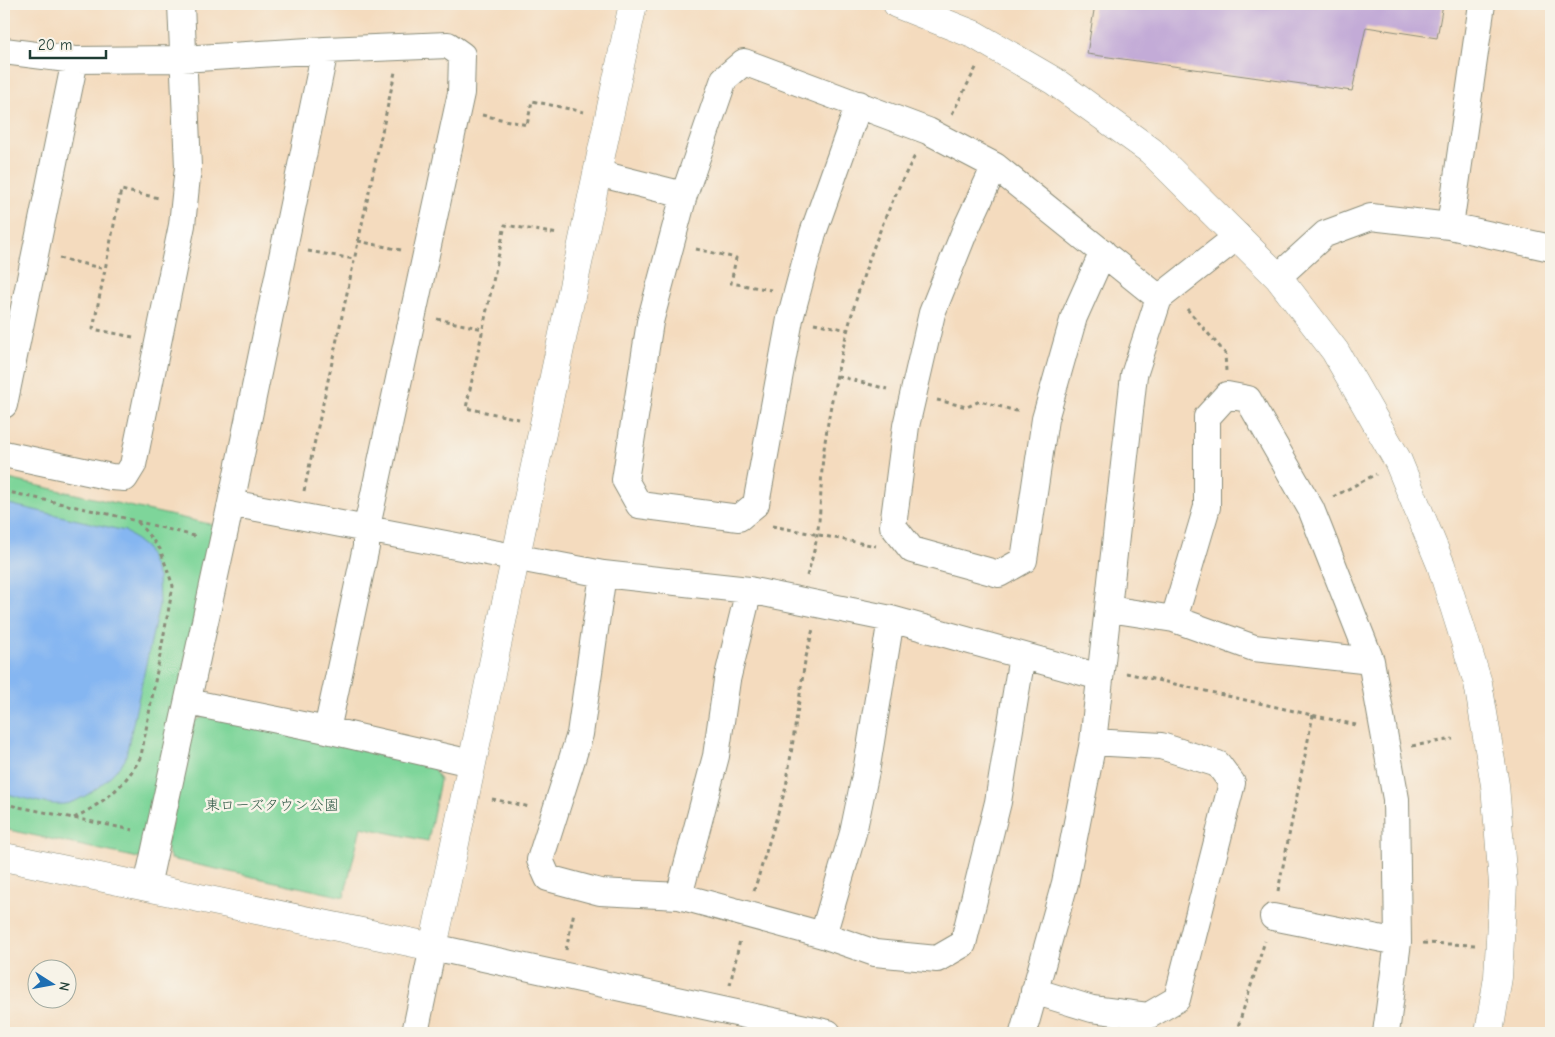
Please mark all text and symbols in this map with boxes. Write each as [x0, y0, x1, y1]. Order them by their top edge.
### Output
scale bar [30, 28, 106, 60]
text: 20 m [38, 36, 72, 54]
park label: 東ローズタウン公園 [205, 796, 339, 814]
north arrow [28, 960, 78, 1010]
text: N [55, 980, 73, 992]

